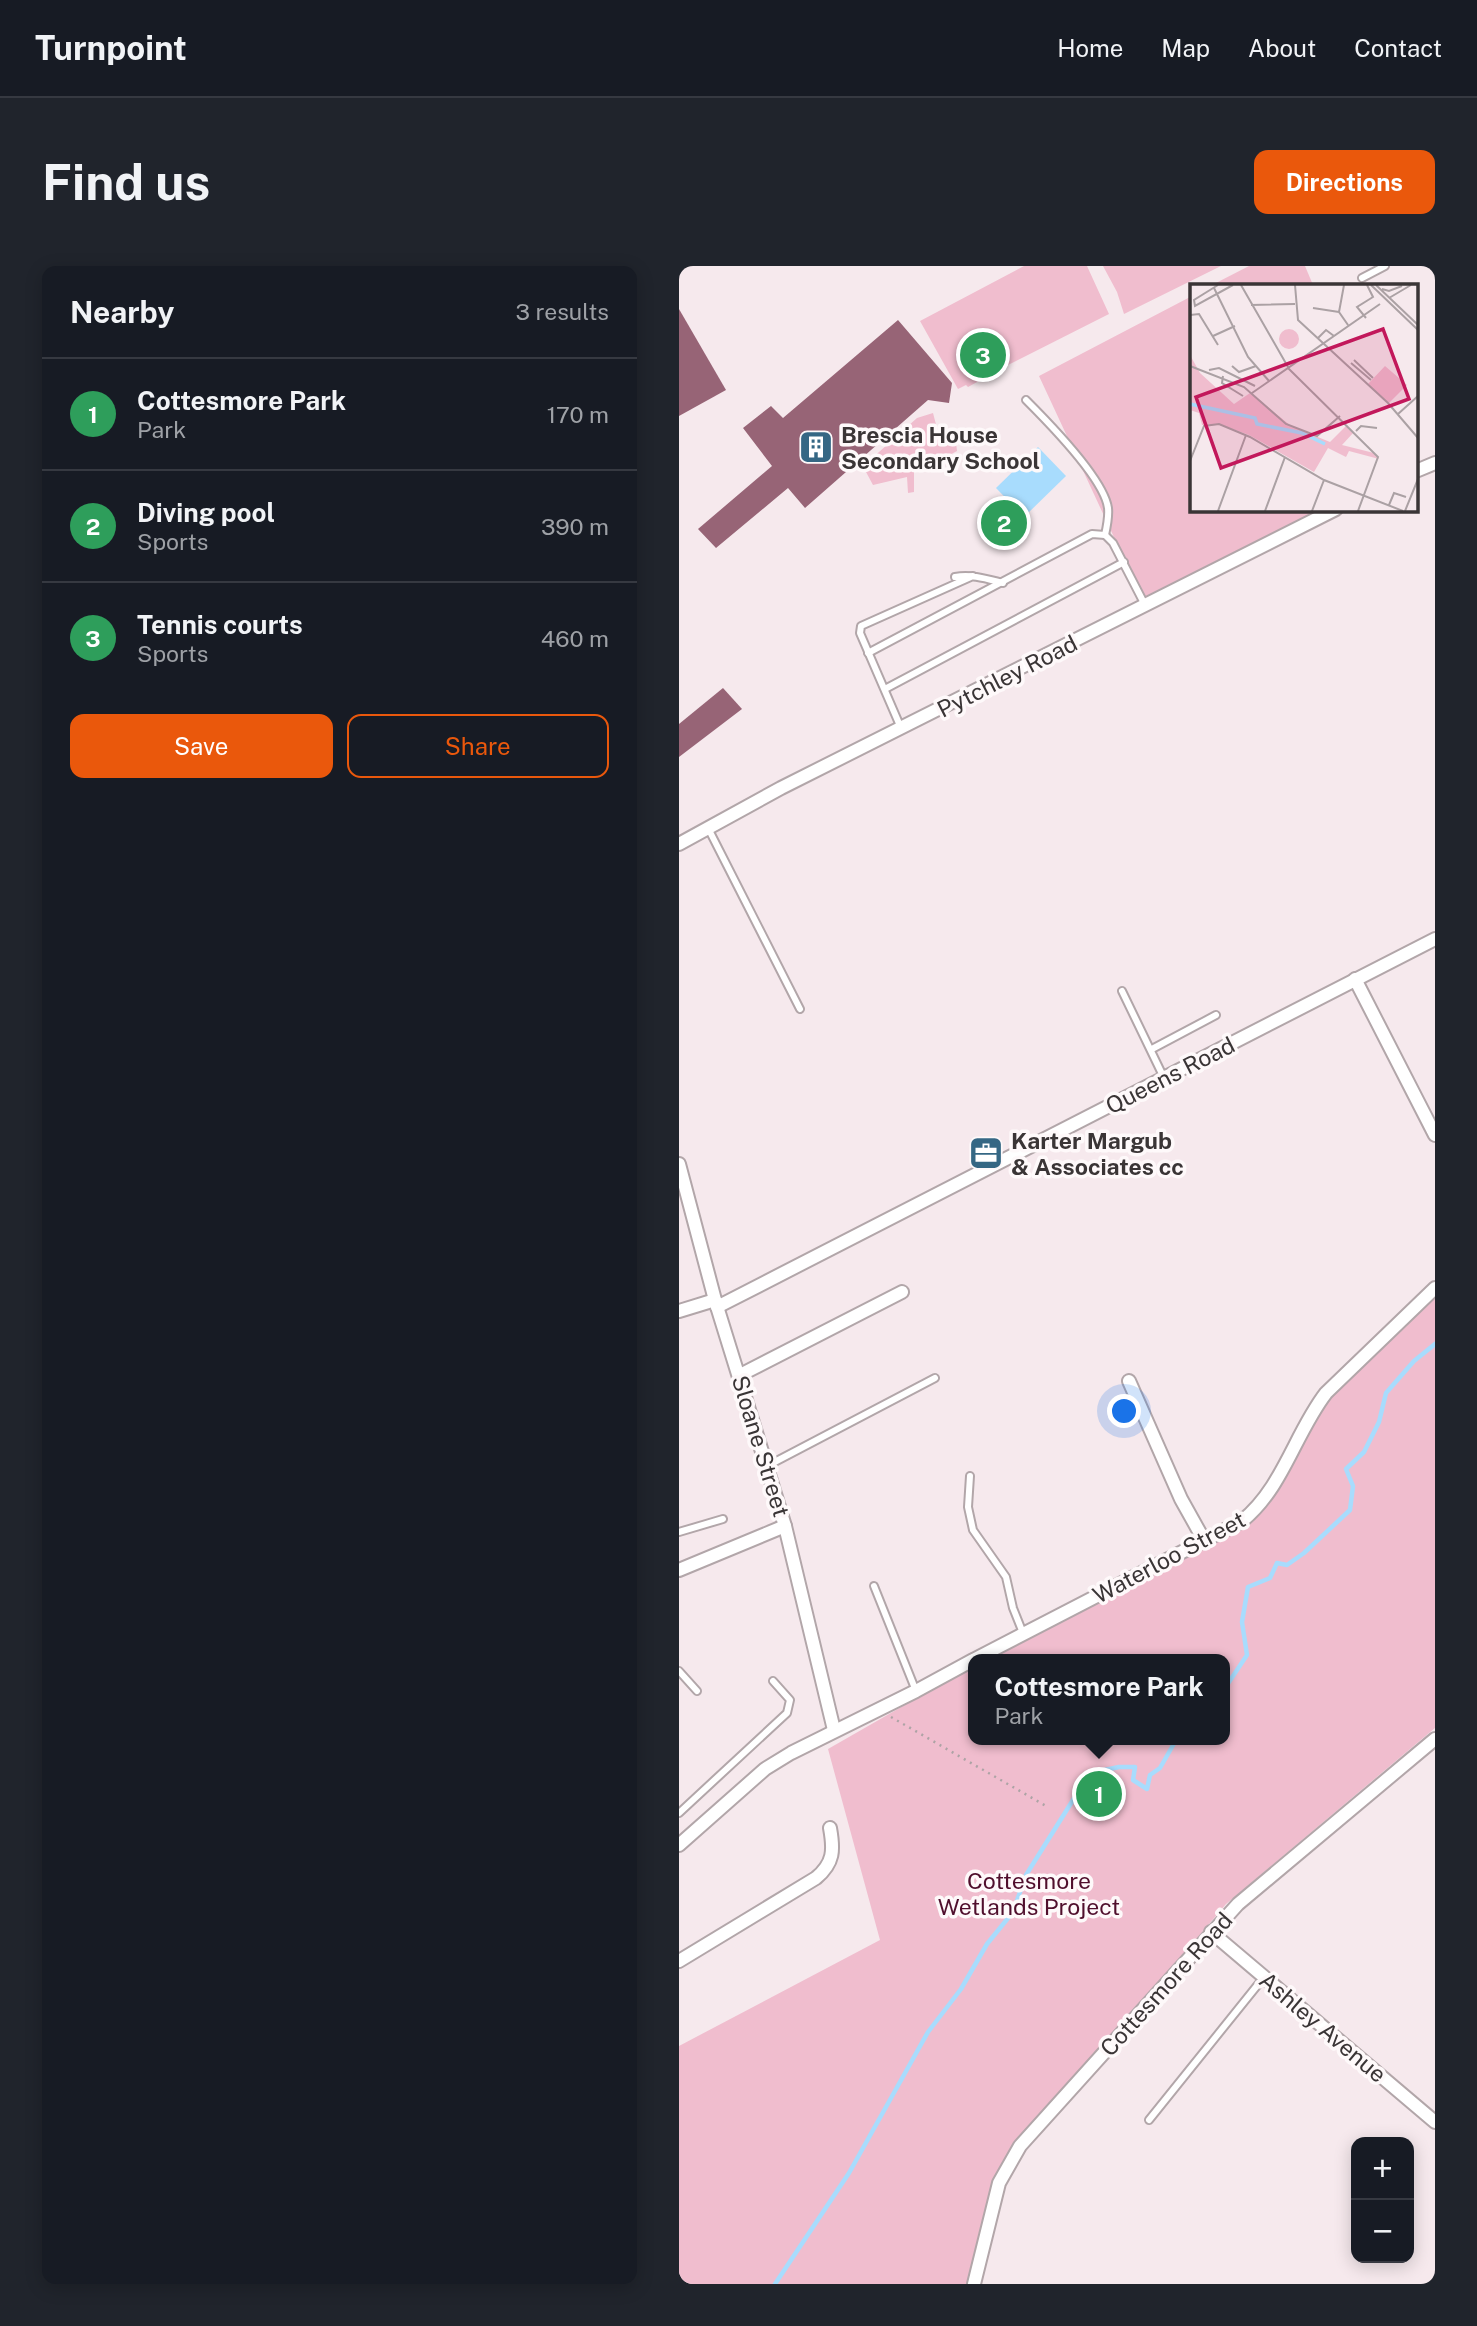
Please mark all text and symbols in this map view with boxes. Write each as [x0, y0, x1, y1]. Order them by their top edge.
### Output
text: Turnpoint [35, 29, 187, 67]
text: Home [1057, 34, 1123, 62]
text: Map [1161, 34, 1210, 62]
text: About [1248, 34, 1316, 62]
text: Contact [1354, 34, 1442, 62]
button: Directions [1254, 150, 1435, 214]
text: Find us [42, 153, 210, 211]
inset map [1190, 284, 1417, 511]
text: Nearby [70, 294, 174, 330]
text: 3 results [515, 298, 609, 325]
pin: 3 [960, 329, 1006, 381]
text: Cottesmore Park [137, 385, 346, 416]
text: 1 [88, 401, 98, 428]
text: 170 m [547, 401, 609, 428]
text: Park [137, 416, 186, 443]
place label: Brescia House Secondary School [841, 421, 1040, 474]
building icon: Brescia House Secondary School [797, 428, 835, 466]
text: Diving pool [137, 497, 275, 528]
pin: 2 [981, 497, 1027, 549]
text: 2 [86, 513, 100, 540]
text: 390 m [541, 513, 609, 540]
text: Sports [137, 528, 208, 555]
text: Tennis courts [137, 609, 303, 640]
text: 3 [85, 625, 101, 652]
text: 460 m [541, 625, 609, 652]
street label: Pytchley Road [933, 629, 1081, 723]
text: Sports [137, 640, 208, 667]
button: Save [70, 714, 333, 778]
button: Share [347, 714, 609, 778]
street label: Queens Road [1101, 1031, 1239, 1119]
place label: Karter Margub & Associates cc [1011, 1127, 1184, 1180]
office icon: Karter Margub & Associates cc [967, 1134, 1005, 1172]
street label: Sloane Street [727, 1372, 795, 1520]
your location [1107, 1394, 1141, 1428]
street label: Waterloo Street [1088, 1505, 1250, 1609]
popup [968, 1654, 1230, 1745]
text: Cottesmore Park [994, 1671, 1204, 1702]
text: Park [994, 1702, 1044, 1729]
pin: 1 [1076, 1768, 1122, 1820]
park label: Cottesmore Wetlands Project [938, 1867, 1120, 1920]
street label: Cottesmore Road [1094, 1907, 1238, 2061]
street label: Ashley Avenue [1254, 1966, 1392, 2088]
map controls [1351, 2137, 1414, 2263]
button: + [1351, 2137, 1414, 2200]
button: − [1351, 2200, 1414, 2263]

